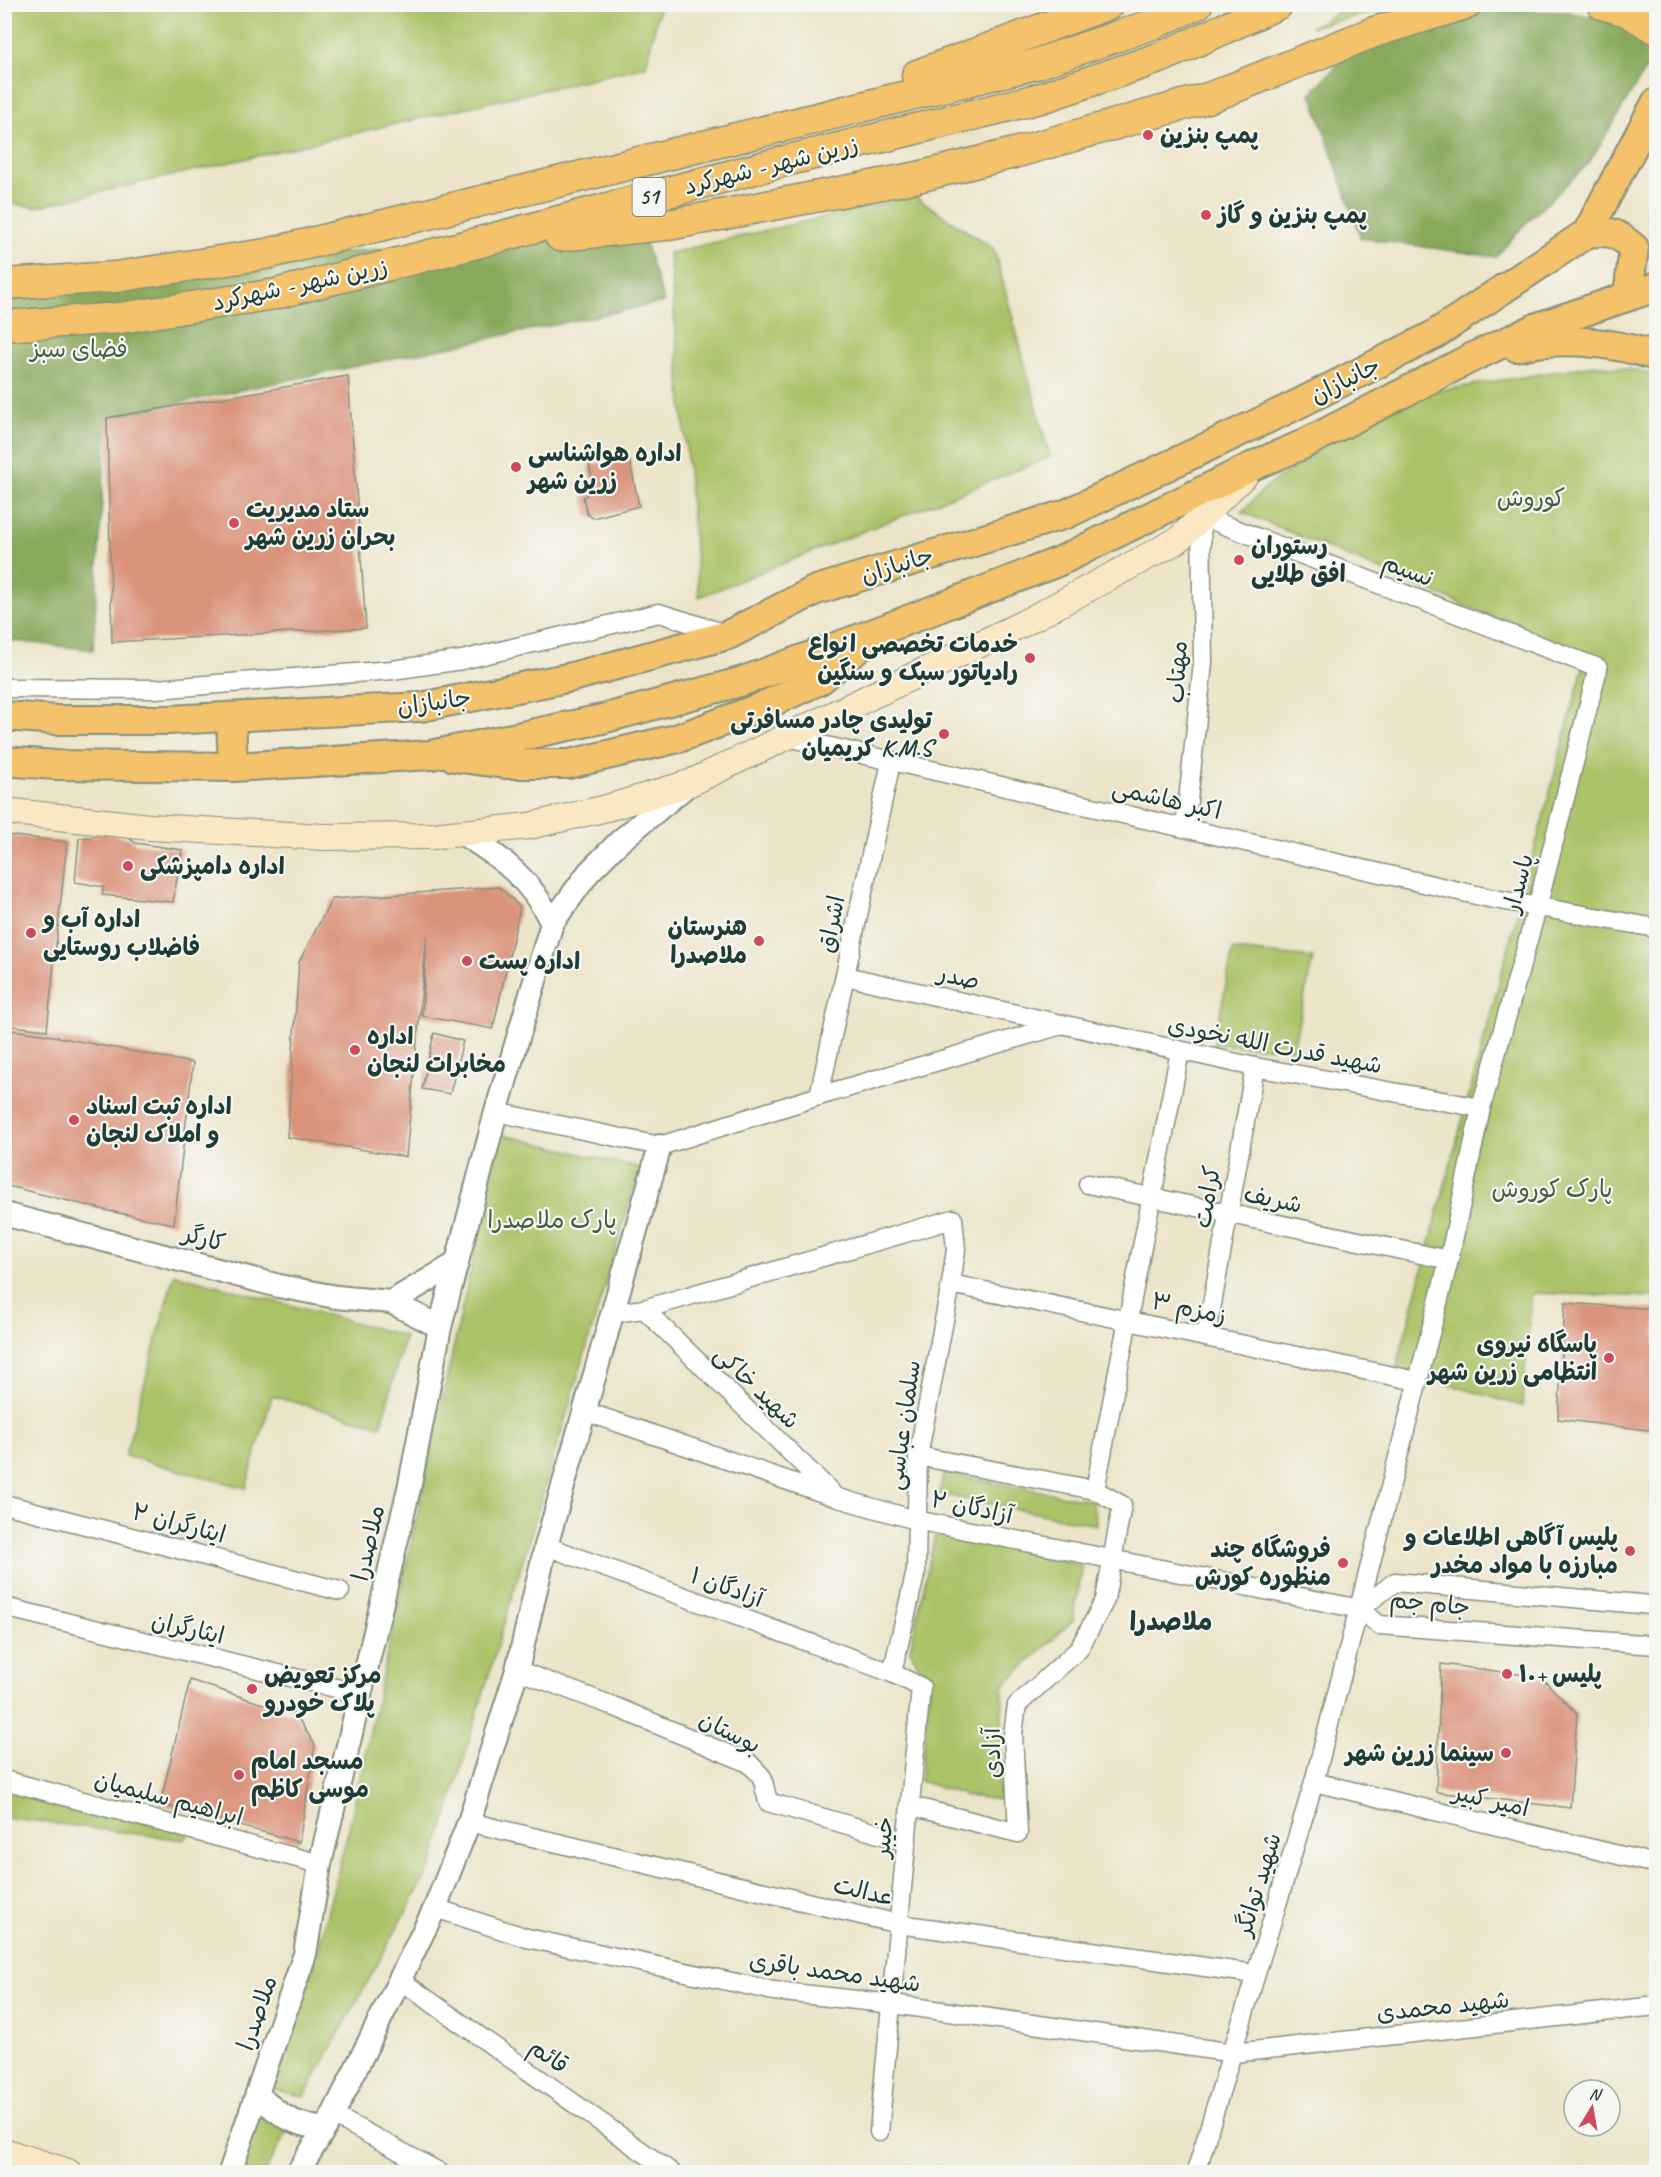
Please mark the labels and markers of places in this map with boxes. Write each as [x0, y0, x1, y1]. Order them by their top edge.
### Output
place label: پمپ بنزین [1160, 120, 1258, 150]
marker: پمپ بنزین [1141, 128, 1155, 142]
place label: پمپ بنزین و گاز [1216, 200, 1367, 230]
marker: پمپ بنزین و گاز [1199, 208, 1213, 222]
place label: اداره هواشناسی زرین شهر [526, 438, 682, 496]
marker: اداره هواشناسی زرین شهر [509, 460, 523, 474]
place label: ستاد مدیریت بحران زرین شهر [244, 494, 396, 552]
marker: ستاد مدیریت بحران زرین شهر [227, 516, 241, 530]
place label: رستوران افق طلایی [1251, 531, 1346, 589]
marker: رستوران افق طلایی [1232, 553, 1246, 567]
place label: خدمات تخصصی انواع رادیاتور سبک و سنگین [808, 629, 1018, 688]
marker: خدمات تخصصی انواع رادیاتور سبک و سنگین [1023, 651, 1037, 665]
place label: تولیدی چادر مسافرتی کریمیان K.M.S [730, 705, 937, 763]
marker: تولیدی چادر مسافرتی کریمیان K.M.S [937, 727, 951, 741]
place label: اداره دامپزشکی [140, 851, 285, 881]
marker: اداره دامپزشکی [121, 859, 135, 873]
place label: اداره آب و فاضلاب روستایی [41, 904, 200, 962]
place label: هنرستان ملاصدرا [668, 912, 747, 970]
marker: اداره آب و فاضلاب روستایی [24, 926, 38, 940]
marker: هنرستان ملاصدرا [752, 934, 766, 948]
place label: اداره پست [479, 946, 580, 976]
marker: اداره پست [460, 954, 474, 968]
place label: اداره مخابرات لنجان [367, 1021, 506, 1079]
marker: اداره مخابرات لنجان [348, 1043, 362, 1057]
place label: اداره ثبت اسناد و املاک لنجان [86, 1091, 232, 1149]
marker: اداره ثبت اسناد و املاک لنجان [67, 1113, 81, 1127]
place label: پاسگاه نیروی انتظامی زرین شهر [1426, 1329, 1597, 1387]
marker: پاسگاه نیروی انتظامی زرین شهر [1602, 1351, 1616, 1365]
place label: پلیس آگاهی اطلاعات و مبارزه با مواد مخدر [1403, 1522, 1618, 1580]
place label: فروشگاه چند منظوره کورش [1195, 1534, 1331, 1592]
marker: پلیس آگاهی اطلاعات و مبارزه با مواد مخدر [1623, 1544, 1637, 1558]
marker: فروشگاه چند منظوره کورش [1336, 1556, 1350, 1570]
place label: پلیس +۱۰ [1519, 1659, 1602, 1689]
place label: مرکز تعویض پلاک خودرو [262, 1660, 382, 1719]
marker: پلیس +۱۰ [1500, 1667, 1514, 1681]
marker: مرکز تعویض پلاک خودرو [245, 1682, 259, 1696]
place label: سینما زرین شهر [1343, 1738, 1494, 1768]
place label: مسجد امام موسی کاظم [251, 1746, 369, 1807]
marker: سینما زرین شهر [1499, 1746, 1513, 1760]
marker: مسجد امام موسی کاظم [232, 1768, 246, 1782]

